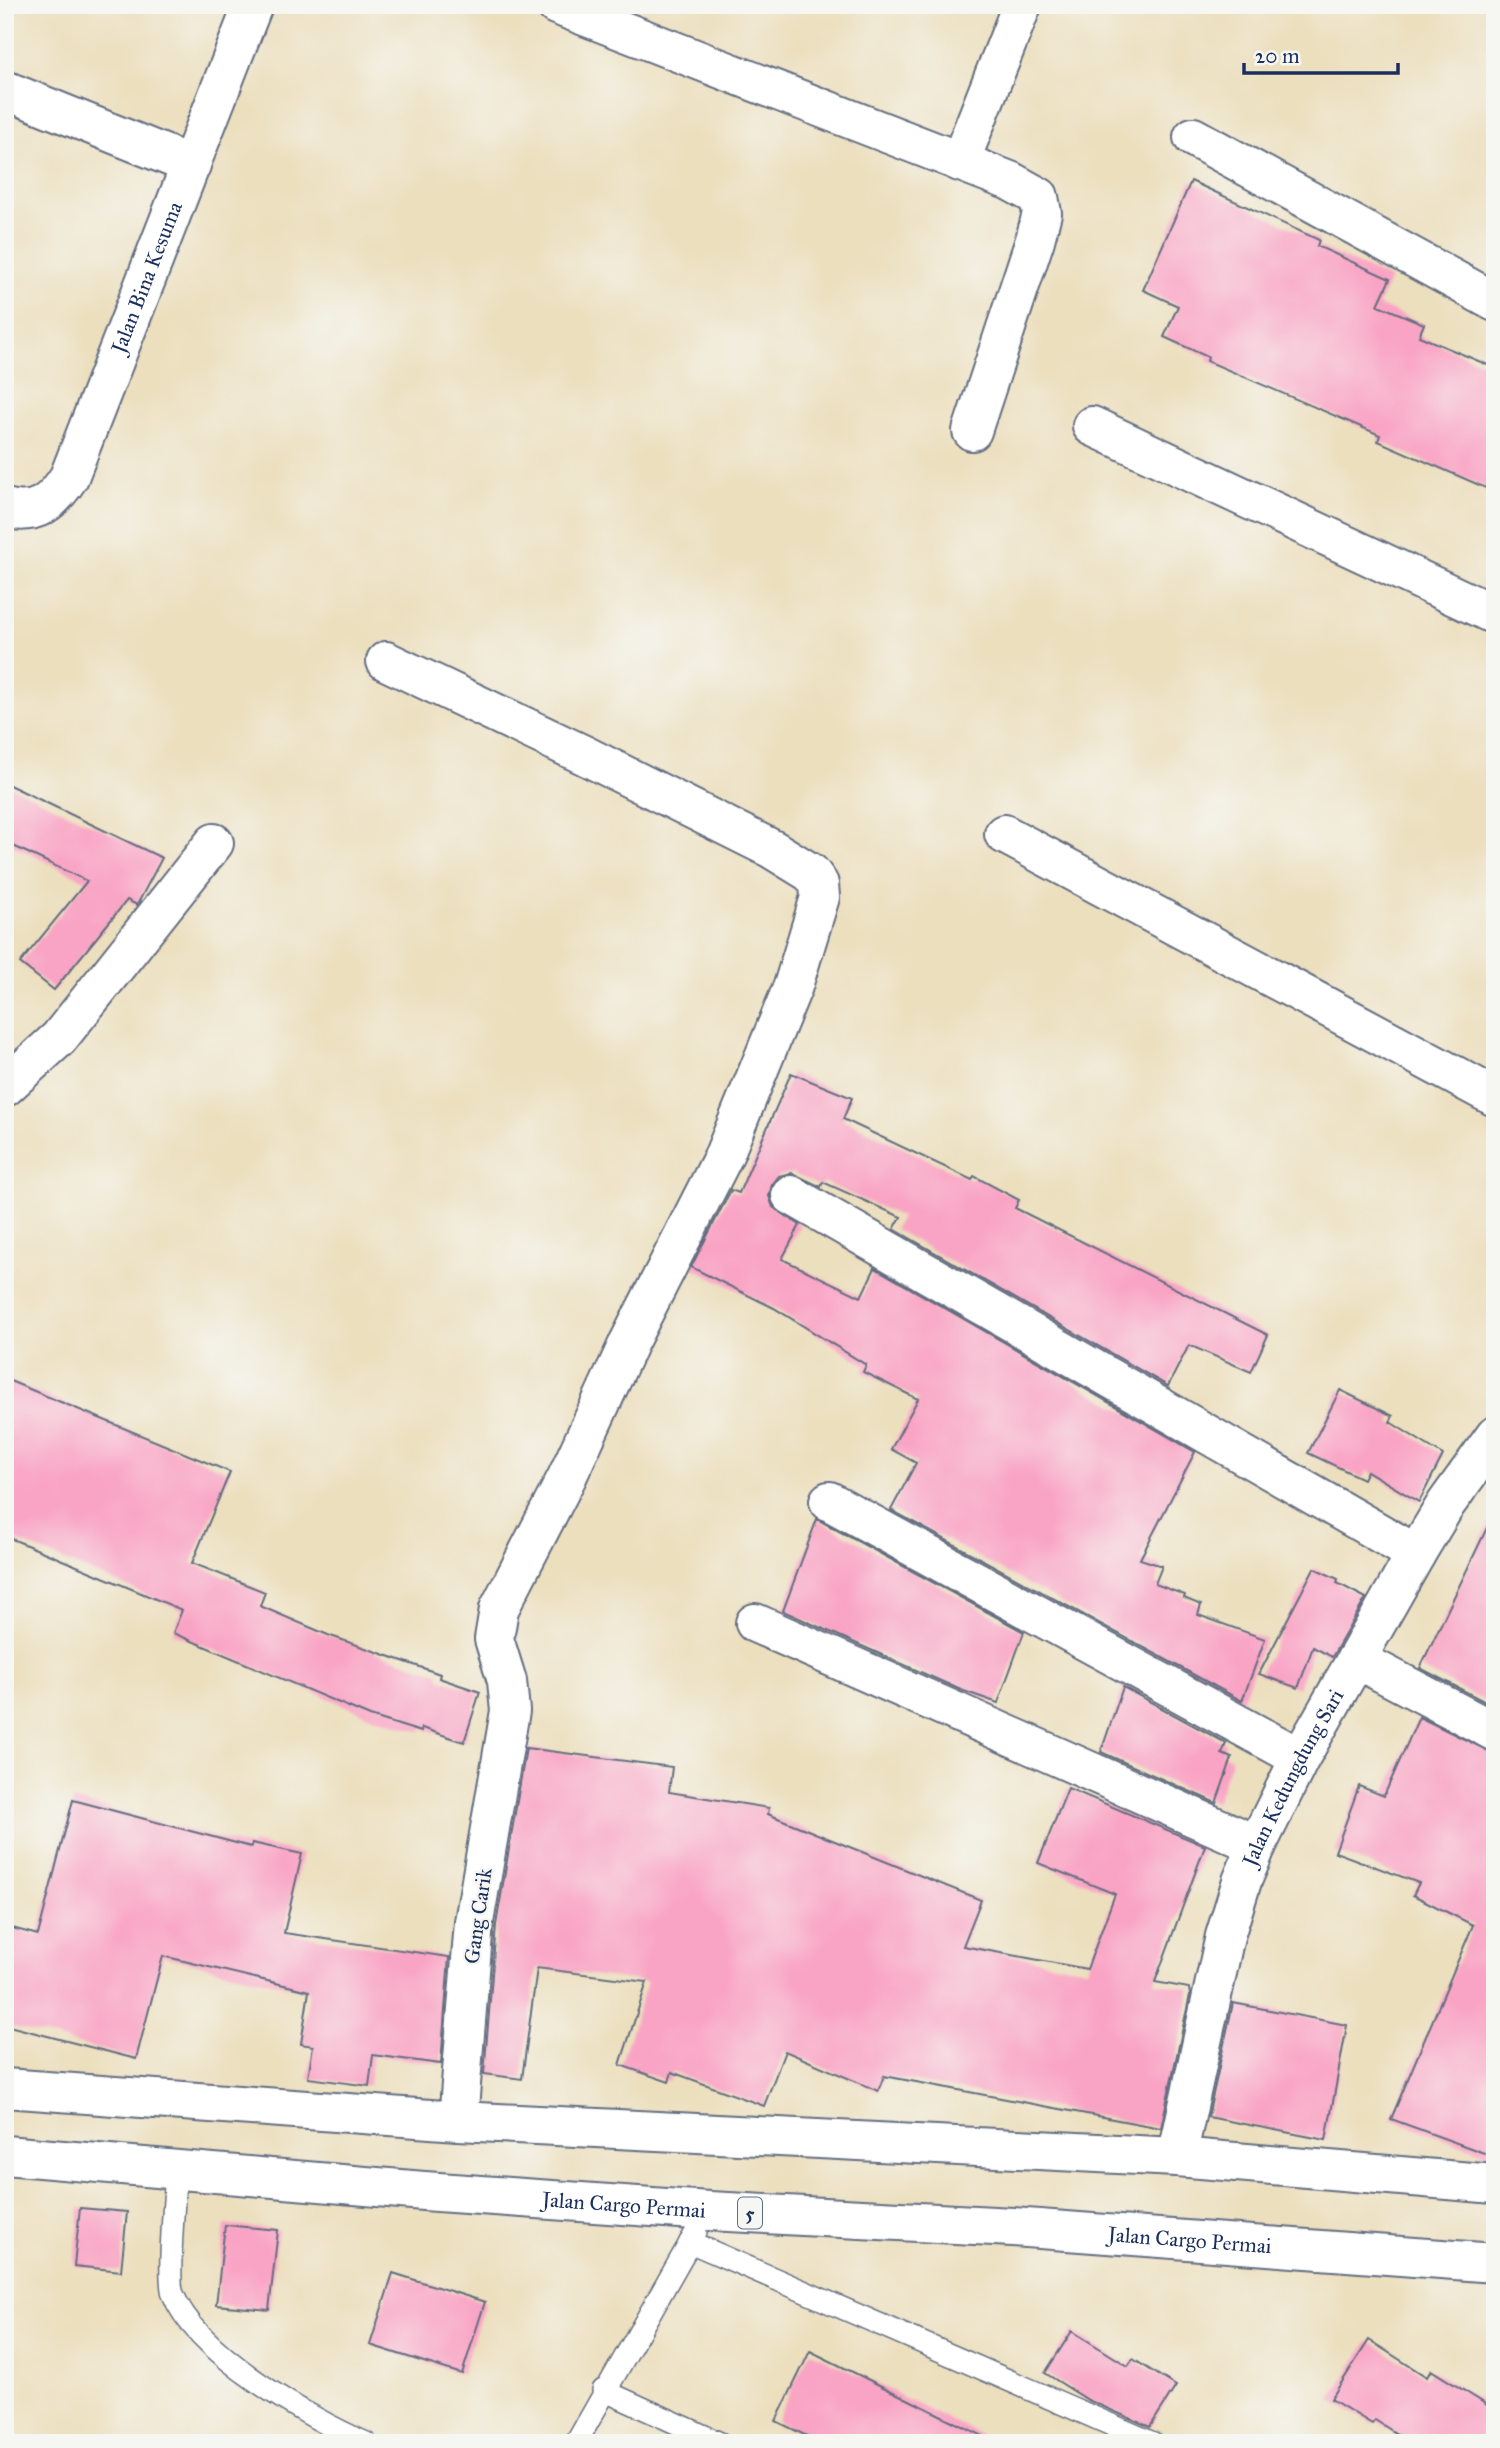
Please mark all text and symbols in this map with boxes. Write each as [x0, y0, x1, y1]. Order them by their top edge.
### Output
scale bar [1244, 32, 1398, 76]
text: 20 m [1255, 43, 1300, 69]
street label: Jalan Bina Kesuma [105, 198, 188, 359]
street label: Jalan Kedungdung Sari [1236, 1684, 1350, 1872]
street label: Gang Carik [458, 1866, 498, 1966]
street label: Jalan Cargo Permai [539, 2186, 707, 2224]
road number: 5 [738, 2198, 762, 2228]
street label: Jalan Cargo Permai [1105, 2221, 1273, 2259]

